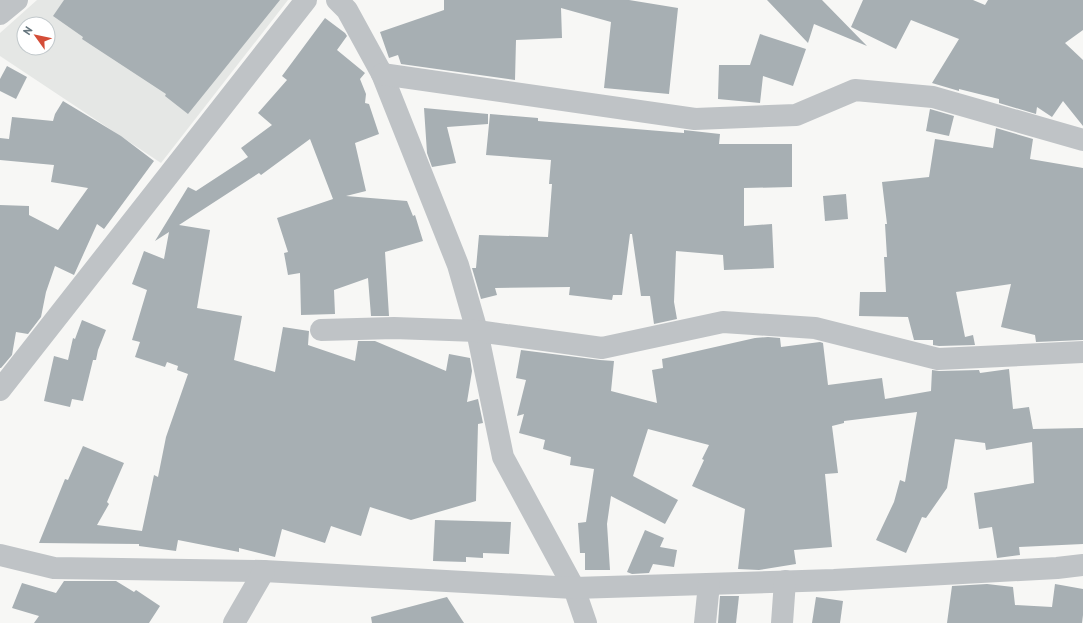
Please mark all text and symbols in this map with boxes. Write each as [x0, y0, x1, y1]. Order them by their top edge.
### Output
north arrow [16, 16, 56, 56]
text: N [20, 24, 35, 37]

